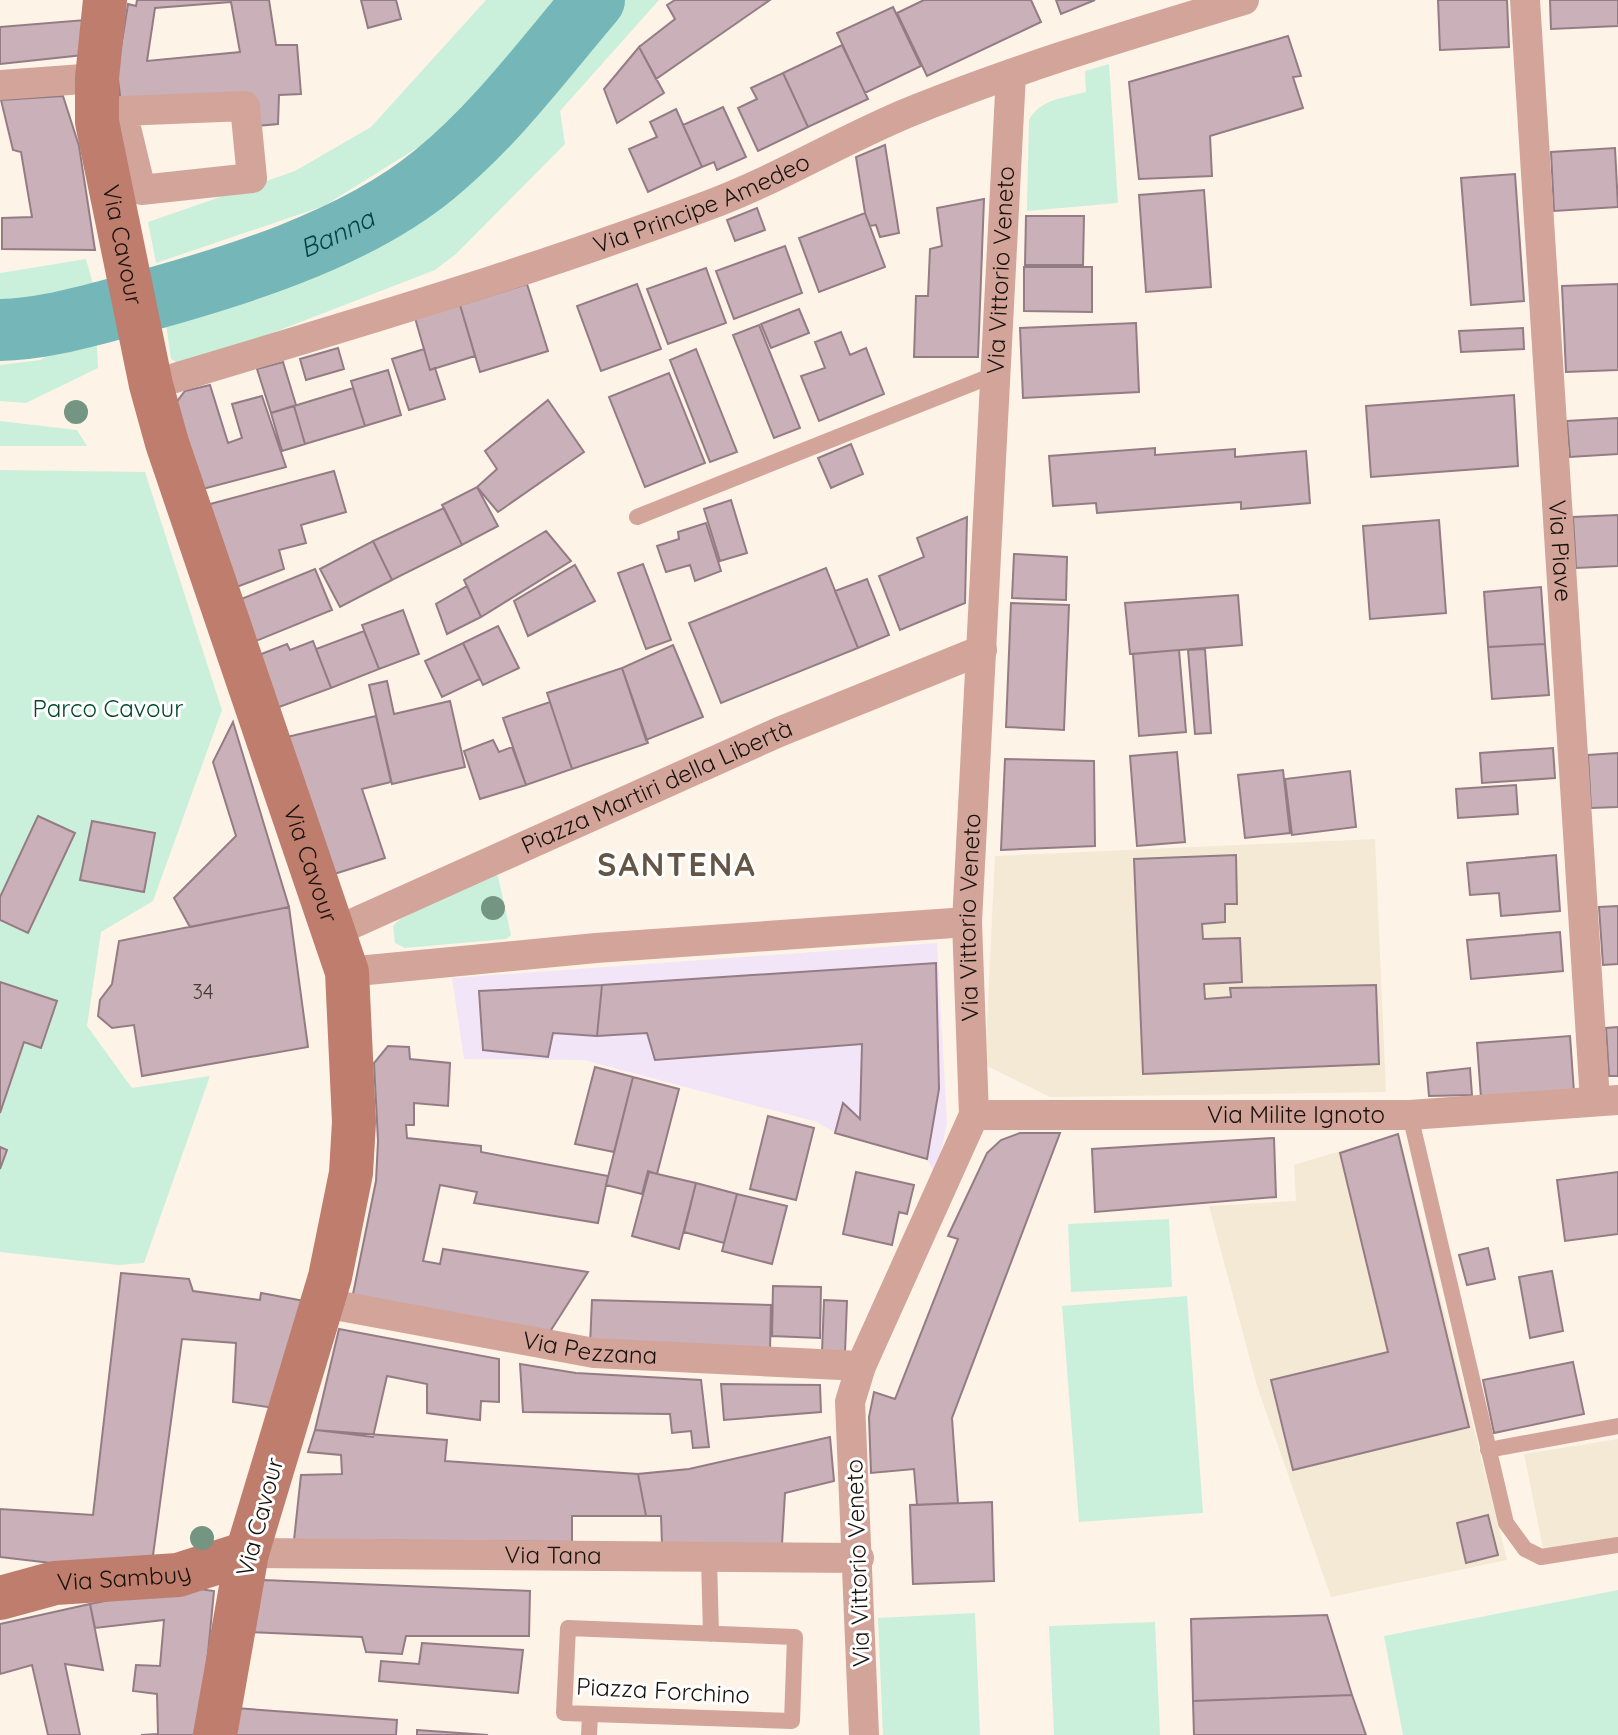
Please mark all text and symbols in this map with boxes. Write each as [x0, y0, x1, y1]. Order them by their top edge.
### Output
street label: Via Principe Amedeo [589, 146, 814, 260]
street label: Via Vittorio Veneto [979, 165, 1020, 375]
street label: Via Cavour [96, 182, 150, 308]
water label: Banna [295, 201, 381, 265]
street label: Via Piave [1543, 499, 1579, 603]
park label: Parco Cavour [33, 693, 183, 723]
street label: Piazza Martiri della Libertà [516, 712, 797, 860]
street label: Via Cavour [277, 801, 345, 927]
street label: Via Vittorio Veneto [951, 812, 987, 1022]
district label: SANTENA [597, 844, 757, 884]
house number: 34 [192, 979, 214, 1004]
street label: Via Milite Ignoto [1207, 1099, 1385, 1129]
street label: Via Pezzana [520, 1324, 658, 1370]
street label: Via Cavour [229, 1454, 289, 1580]
street label: Via Vittorio Veneto [838, 1458, 876, 1668]
street label: Via Tana [504, 1539, 602, 1570]
street label: Via Sambuy [56, 1556, 194, 1597]
street label: Piazza Forchino [575, 1670, 751, 1710]

